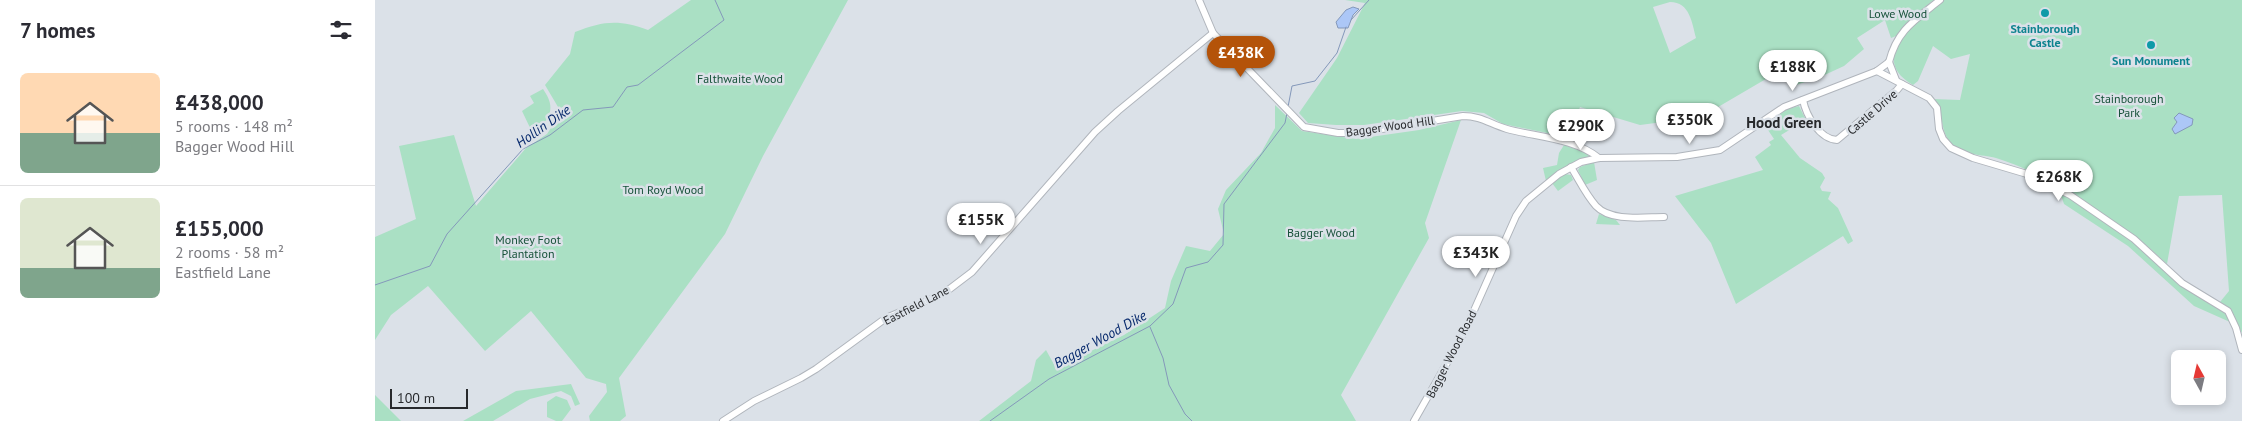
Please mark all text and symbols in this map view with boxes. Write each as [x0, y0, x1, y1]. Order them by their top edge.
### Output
park label: Lowe Wood [1869, 6, 1927, 21]
marker: Stainborough Castle [2039, 7, 2051, 19]
icon: filters [327, 16, 355, 44]
text: 7 homes [20, 17, 95, 44]
place label: Stainborough Castle [2010, 21, 2080, 50]
pin: £438K [1206, 36, 1276, 78]
marker: Sun Monument [2145, 39, 2157, 51]
text: £438K [1218, 42, 1264, 62]
pin: £188K [1758, 49, 1828, 92]
place label: Sun Monument [2112, 53, 2191, 68]
text: £188K [1770, 56, 1816, 76]
park label: Falthwaite Wood [697, 71, 783, 86]
street label: Castle Drive [1844, 86, 1900, 138]
text: £438,000 [175, 89, 264, 116]
park label: Stainborough Park [2094, 91, 2164, 120]
icon: home [60, 93, 120, 153]
water label: Hollin Dike [512, 100, 574, 151]
pin: £350K [1655, 102, 1725, 145]
pin: £290K [1546, 108, 1616, 151]
text: £350K [1667, 109, 1713, 129]
street label: Bagger Wood Hill [1345, 112, 1436, 140]
district label: Hood Green [1746, 113, 1822, 132]
text: £290K [1558, 115, 1604, 135]
text: 5 rooms · 148 m² [175, 116, 293, 136]
text: Bagger Wood Hill [175, 136, 294, 156]
pin: £268K [2024, 160, 2094, 202]
text: £268K [2036, 166, 2082, 186]
park label: Tom Royd Wood [622, 182, 704, 197]
pin: £155K [946, 202, 1016, 245]
text: £155K [958, 209, 1004, 229]
text: £155,000 [175, 215, 264, 242]
icon: home [60, 218, 120, 278]
park label: Bagger Wood [1287, 225, 1355, 240]
park label: Monkey Foot Plantation [495, 232, 561, 261]
pin: £343K [1441, 236, 1511, 278]
text: 2 rooms · 58 m² [175, 242, 284, 262]
text: £343K [1453, 242, 1499, 262]
text: Eastfield Lane [175, 262, 271, 282]
street label: Eastfield Lane [881, 282, 951, 328]
water label: Bagger Wood Dike [1050, 306, 1150, 372]
street label: Bagger Wood Road [1422, 308, 1480, 400]
north arrow [2171, 350, 2226, 405]
map controls [2171, 350, 2226, 405]
scale bar [390, 386, 467, 409]
text: 100 m [397, 389, 435, 407]

